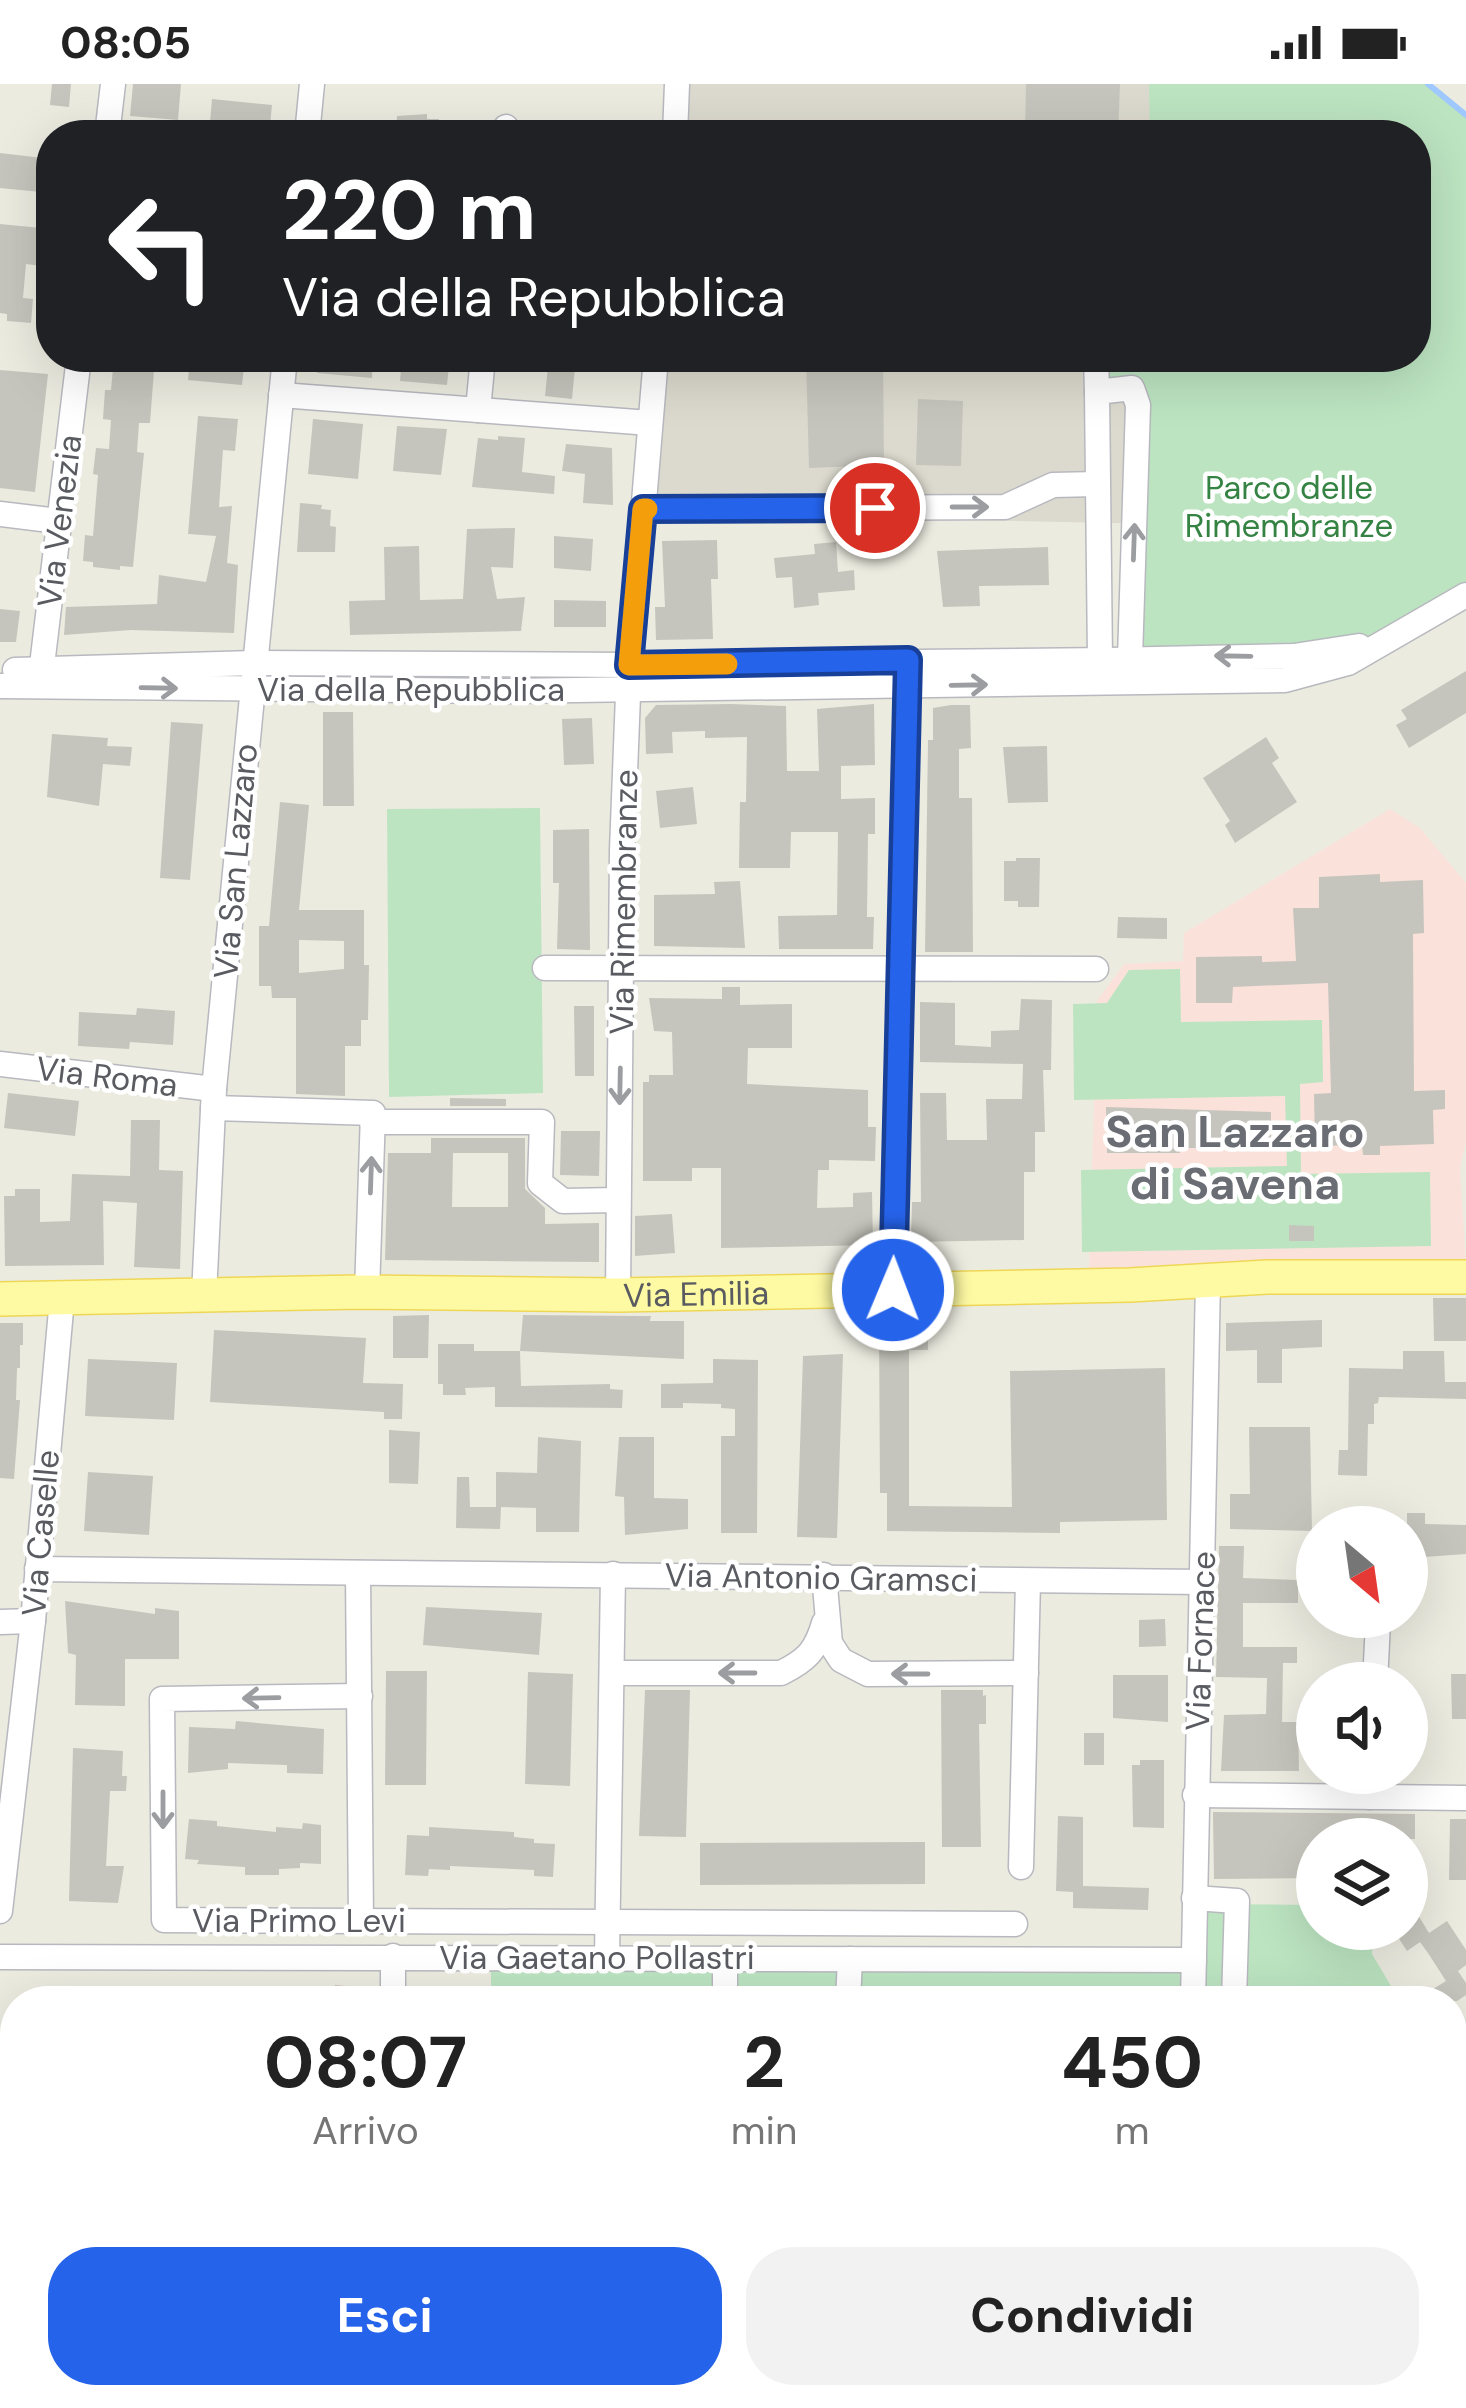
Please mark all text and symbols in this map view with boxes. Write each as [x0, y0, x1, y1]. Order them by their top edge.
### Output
text: 08:05 [60, 13, 191, 72]
text: 220 m [282, 156, 537, 265]
icon: left [84, 168, 240, 324]
text: Via della Repubblica [282, 262, 786, 333]
street label: Via Venezia [28, 432, 91, 610]
pin [824, 457, 926, 559]
park label: Parco delle Rimembranze [1185, 466, 1393, 547]
icon: arrive [842, 475, 908, 541]
one-way arrow [950, 496, 989, 519]
one-way arrow [1123, 523, 1146, 562]
one-way arrow [1214, 645, 1253, 668]
street label: Via della Repubblica [257, 668, 565, 711]
one-way arrow [949, 674, 988, 696]
one-way arrow [139, 676, 178, 699]
street label: Via San Lazzaro [204, 742, 267, 981]
street label: Via Rimembranze [600, 769, 647, 1035]
street label: Via Roma [34, 1046, 180, 1107]
one-way arrow [609, 1066, 632, 1105]
district label: San Lazzaro di Savena [1105, 1102, 1365, 1213]
one-way arrow [359, 1156, 382, 1195]
position arrow [830, 1227, 956, 1353]
street label: Via Emilia [623, 1271, 769, 1317]
street label: Via Caselle [12, 1448, 69, 1618]
north arrow [1296, 1506, 1428, 1638]
map controls [1296, 1506, 1428, 1950]
street label: Via Fornace [1176, 1550, 1225, 1732]
street label: Via Antonio Gramsci [664, 1553, 978, 1602]
one-way arrow [718, 1662, 757, 1684]
one-way arrow [891, 1662, 930, 1685]
button: sound [1296, 1662, 1428, 1794]
one-way arrow [242, 1687, 281, 1709]
one-way arrow [152, 1790, 174, 1829]
button: layers [1296, 1818, 1428, 1950]
street label: Via Primo Levi [192, 1899, 406, 1942]
street label: Via Gaetano Pollastri [439, 1936, 755, 1979]
text: 08:07 [264, 2016, 467, 2109]
text: 2 [743, 2016, 785, 2109]
text: 450 [1061, 2016, 1203, 2109]
text: Arrivo [312, 2105, 419, 2156]
text: min [731, 2105, 797, 2156]
text: m [1115, 2105, 1150, 2156]
button: Esci [48, 2247, 722, 2385]
button: Condividi [746, 2247, 1419, 2385]

